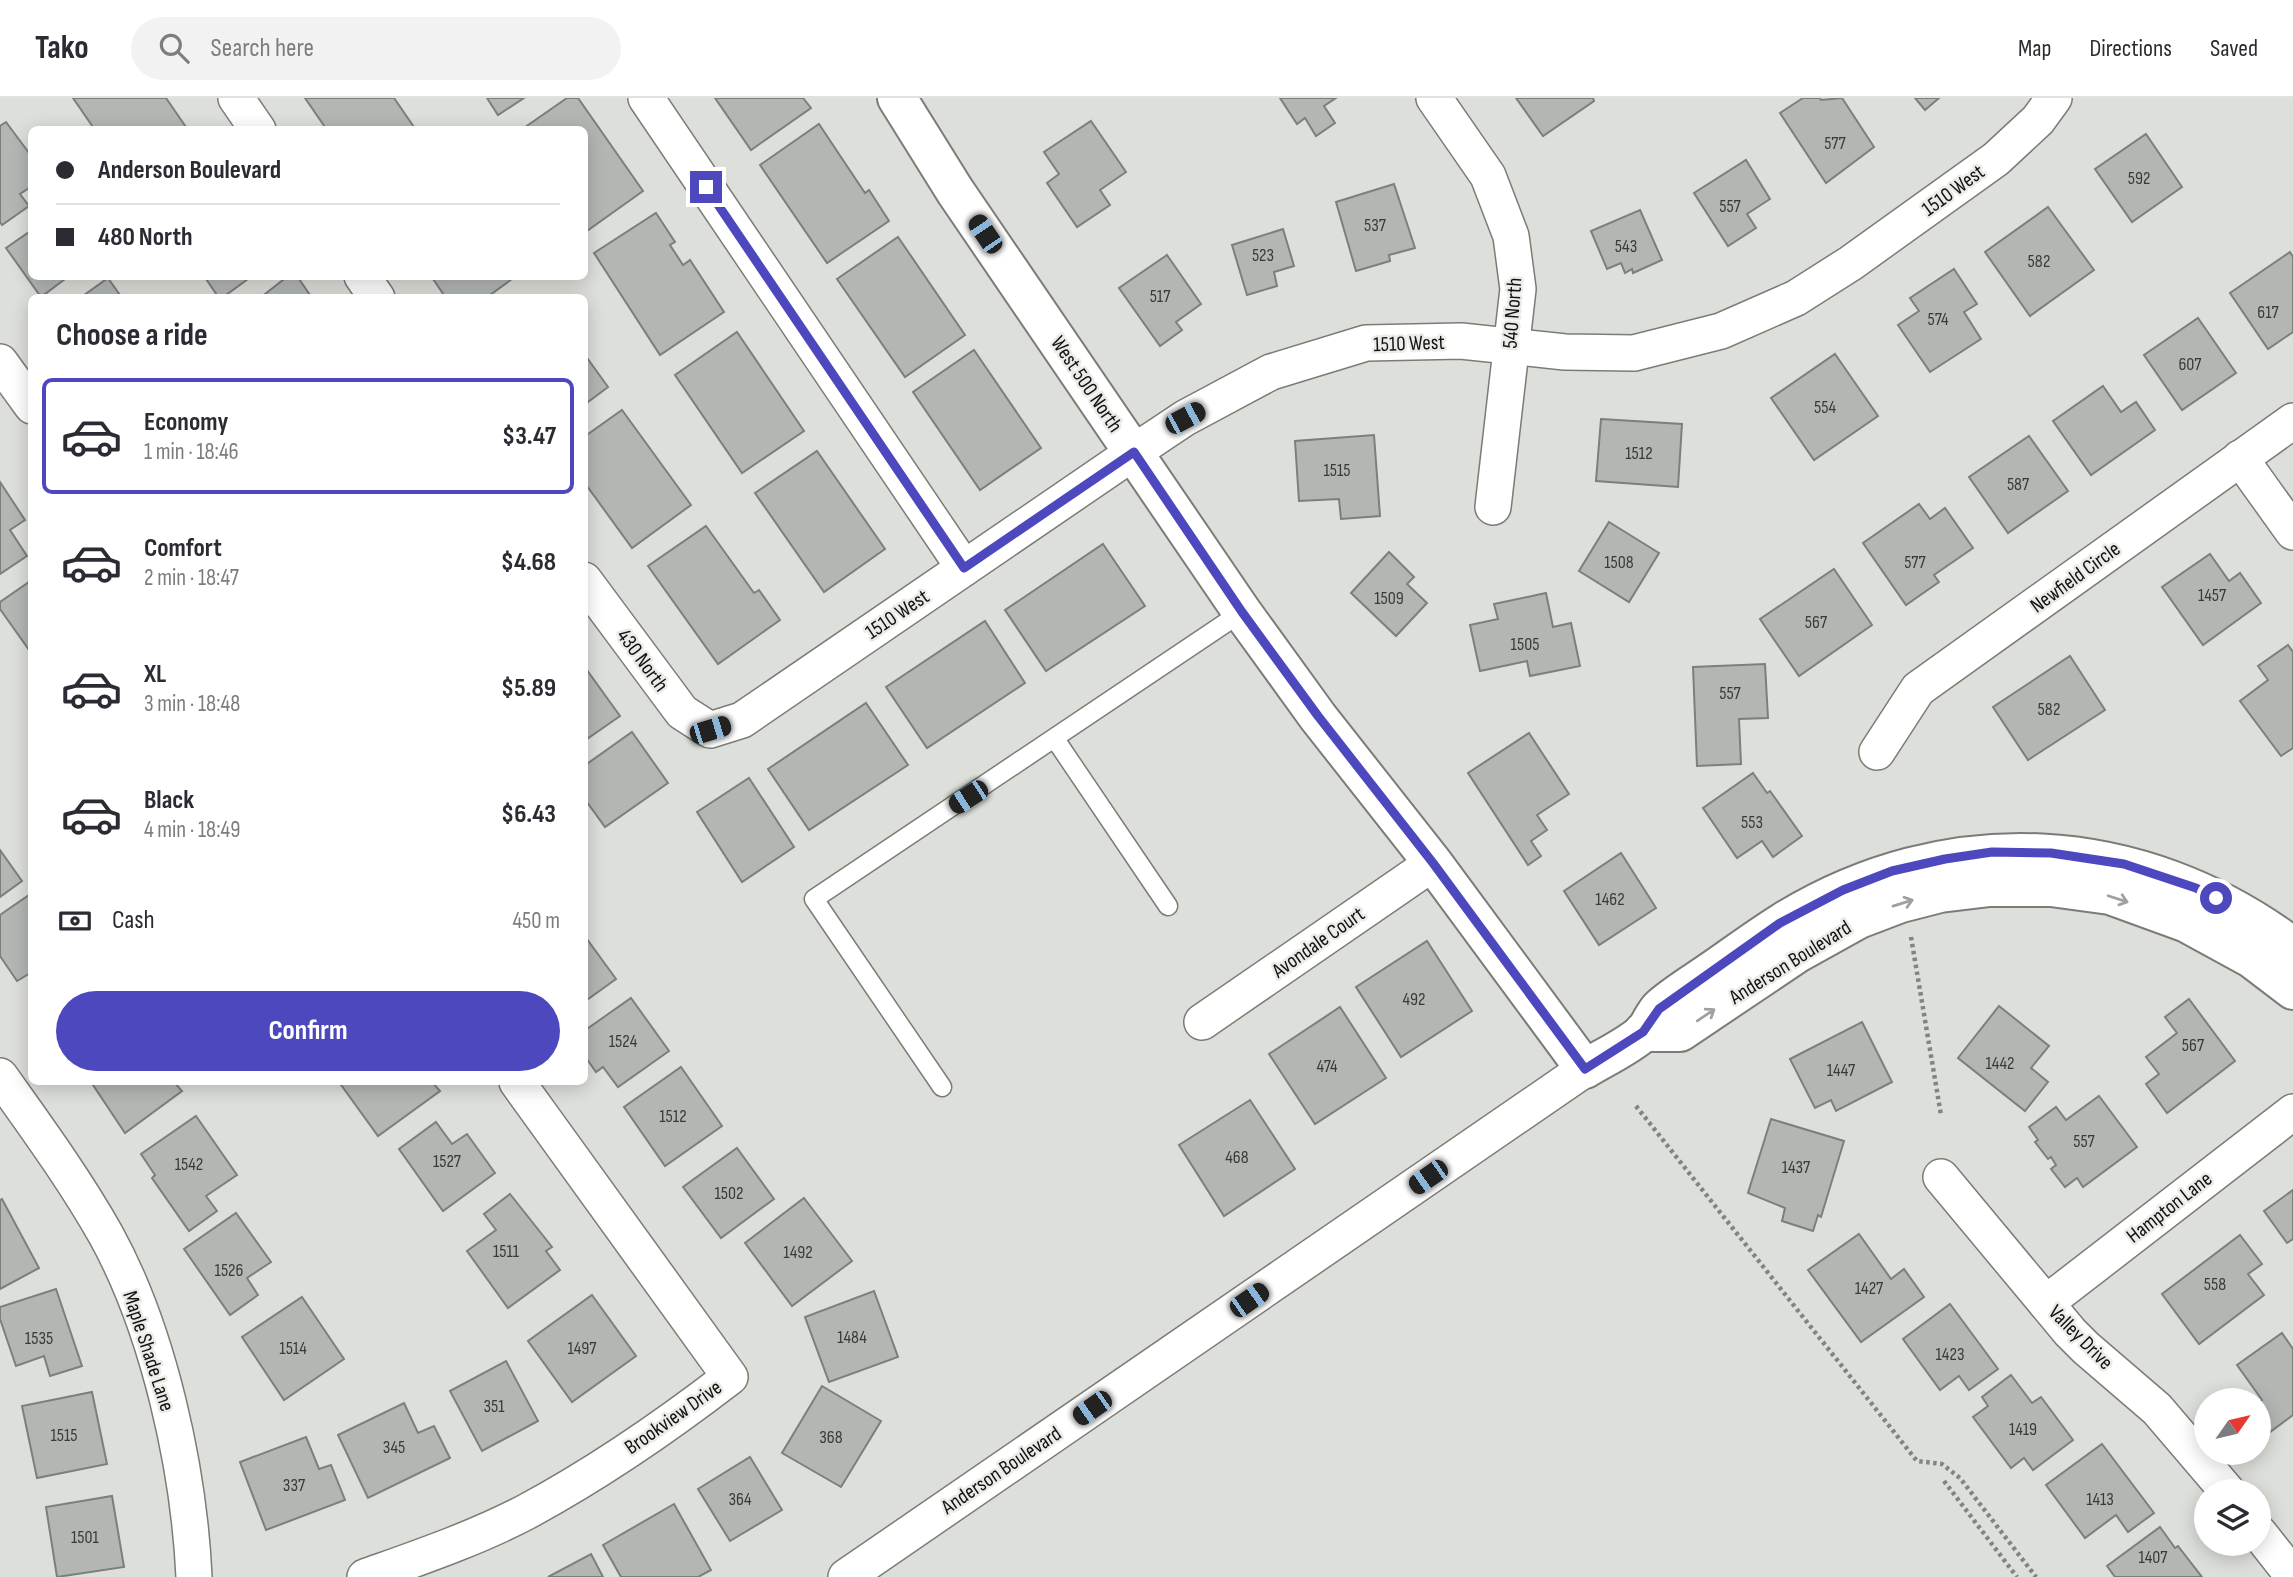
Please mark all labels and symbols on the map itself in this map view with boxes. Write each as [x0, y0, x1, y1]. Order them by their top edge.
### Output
house number: 577 [1824, 133, 1847, 154]
street label: 1510 West [1917, 159, 1990, 222]
house number: 592 [2128, 168, 2150, 189]
route end [690, 171, 722, 203]
house number: 557 [1719, 196, 1742, 217]
car [965, 211, 1006, 257]
house number: 537 [1364, 215, 1387, 236]
house number: 543 [1615, 236, 1637, 257]
house number: 523 [1252, 245, 1274, 266]
house number: 582 [2028, 251, 2050, 272]
street label: 540 North [1498, 277, 1527, 349]
house number: 517 [1150, 286, 1171, 307]
house number: 617 [2257, 302, 2279, 323]
house number: 574 [1928, 309, 1949, 330]
street label: 1510 West [1373, 330, 1445, 357]
street label: West 500 North [1045, 331, 1128, 437]
house number: 607 [2178, 354, 2202, 375]
house number: 554 [1814, 397, 1836, 418]
car [1162, 399, 1209, 437]
house number: 1512 [1625, 443, 1653, 464]
house number: 1515 [1323, 460, 1351, 481]
house number: 587 [2007, 474, 2030, 495]
street label: Newfield Circle [2025, 536, 2125, 618]
house number: 1508 [1604, 552, 1634, 573]
house number: 577 [1904, 552, 1927, 573]
street label: 1510 West [861, 584, 934, 645]
house number: 1457 [2198, 585, 2227, 606]
house number: 1509 [1374, 588, 1404, 609]
house number: 567 [1805, 612, 1828, 633]
street label: 430 North [611, 624, 674, 697]
house number: 1505 [1511, 634, 1539, 655]
house number: 557 [1719, 683, 1742, 704]
house number: 582 [2038, 699, 2060, 720]
car [687, 714, 734, 746]
car [945, 777, 992, 817]
house number: 553 [1741, 812, 1763, 833]
route start [2200, 882, 2232, 914]
house number: 1462 [1595, 889, 1625, 910]
one-way arrow [2106, 893, 2128, 906]
one-way arrow [1892, 895, 1914, 908]
street label: Avondale Court [1266, 901, 1369, 984]
street label: Anderson Boulevard [1724, 915, 1856, 1010]
house number: 492 [1403, 989, 1425, 1010]
one-way arrow [1696, 1008, 1715, 1022]
house number: 1524 [609, 1031, 638, 1052]
house number: 567 [2182, 1035, 2205, 1056]
house number: 1442 [1986, 1053, 2014, 1074]
house number: 474 [1316, 1056, 1338, 1077]
house number: 1447 [1827, 1060, 1856, 1081]
house number: 1512 [659, 1106, 687, 1127]
house number: 557 [2073, 1131, 2096, 1152]
house number: 468 [1225, 1147, 1249, 1168]
house number: 1527 [433, 1151, 462, 1172]
house number: 1542 [175, 1154, 203, 1175]
car [1405, 1156, 1452, 1198]
house number: 1437 [1782, 1157, 1811, 1178]
street label: Hampton Lane [2122, 1166, 2217, 1248]
house number: 1502 [715, 1183, 743, 1204]
house number: 1511 [493, 1241, 520, 1262]
house number: 1492 [783, 1242, 813, 1263]
house number: 1526 [215, 1260, 244, 1281]
house number: 558 [2204, 1274, 2226, 1295]
house number: 1427 [1855, 1278, 1884, 1299]
car [1226, 1279, 1273, 1321]
street label: Maple Shade Lane [117, 1288, 180, 1414]
street label: Valley Drive [2043, 1300, 2118, 1375]
house number: 1484 [837, 1327, 867, 1348]
house number: 1535 [25, 1328, 53, 1349]
house number: 1514 [279, 1338, 307, 1359]
house number: 1497 [567, 1338, 597, 1359]
house number: 1423 [1936, 1344, 1964, 1365]
street label: Brookview Drive [620, 1375, 727, 1460]
car [1069, 1387, 1116, 1429]
north arrow [2194, 1388, 2272, 1465]
house number: 351 [483, 1396, 505, 1417]
house number: 1419 [2009, 1419, 2037, 1440]
street label: Anderson Boulevard [936, 1421, 1066, 1520]
house number: 1515 [50, 1425, 78, 1446]
house number: 368 [819, 1427, 843, 1448]
house number: 345 [383, 1437, 405, 1458]
house number: 337 [283, 1475, 306, 1496]
house number: 364 [728, 1489, 752, 1510]
house number: 1413 [2086, 1489, 2114, 1510]
house number: 1501 [71, 1527, 100, 1548]
house number: 1407 [2138, 1547, 2168, 1568]

